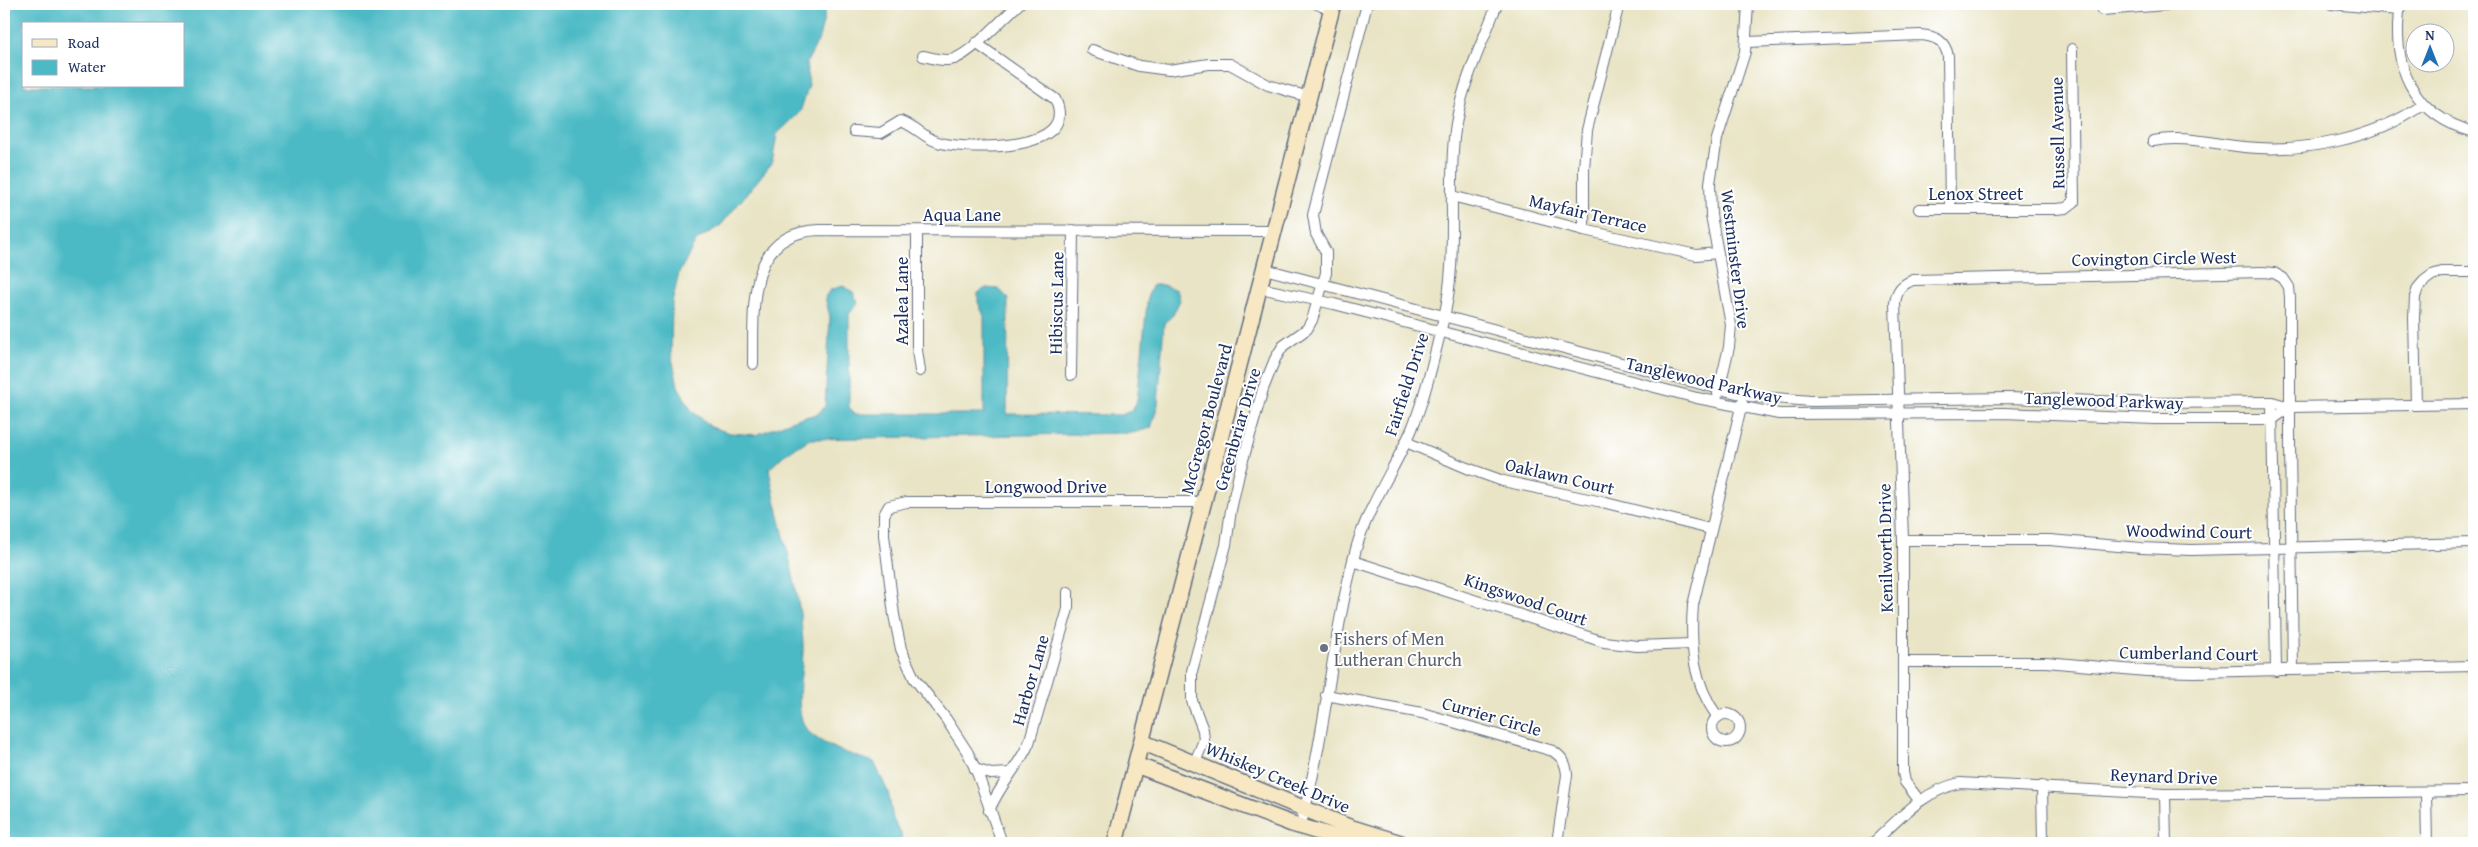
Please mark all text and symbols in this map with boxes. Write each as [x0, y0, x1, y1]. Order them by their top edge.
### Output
legend [22, 22, 185, 88]
north arrow [2406, 22, 2456, 72]
text: N [2425, 25, 2435, 45]
text: Road [68, 32, 99, 53]
text: Water [68, 56, 106, 77]
street label: Russell Avenue [2043, 77, 2071, 189]
street label: Lenox Street [1929, 180, 2024, 207]
street label: Mayfair Terrace [1526, 186, 1650, 240]
street label: Westminster Drive [1714, 188, 1758, 330]
street label: Aqua Lane [923, 201, 1001, 228]
street label: Covington Circle West [2071, 243, 2237, 273]
street label: Hibiscus Lane [1042, 251, 1070, 355]
street label: Azalea Lane [888, 256, 915, 346]
street label: Fairfield Drive [1377, 329, 1435, 439]
street label: McGregor Boulevard [1173, 340, 1239, 497]
street label: Tanglewood Parkway [1623, 349, 1785, 411]
street label: Greenbriar Drive [1207, 364, 1267, 494]
street label: Tanglewood Parkway [2024, 384, 2184, 416]
street label: Oaklawn Court [1503, 450, 1618, 502]
street label: Longwood Drive [985, 473, 1107, 500]
street label: Kenilworth Drive [1870, 483, 1900, 613]
street label: Woodwind Court [2125, 516, 2253, 546]
street label: Kingswood Court [1461, 565, 1592, 633]
place label: Fishers of Men Lutheran Church [1334, 625, 1462, 673]
street label: Harbor Lane [1004, 631, 1056, 729]
street label: Cumberland Court [2119, 638, 2259, 668]
marker: Fishers of Men Lutheran Church [1318, 642, 1330, 654]
street label: Currier Circle [1439, 689, 1545, 743]
street label: Whiskey Creek Drive [1201, 734, 1355, 820]
street label: Reynard Drive [2110, 761, 2218, 791]

